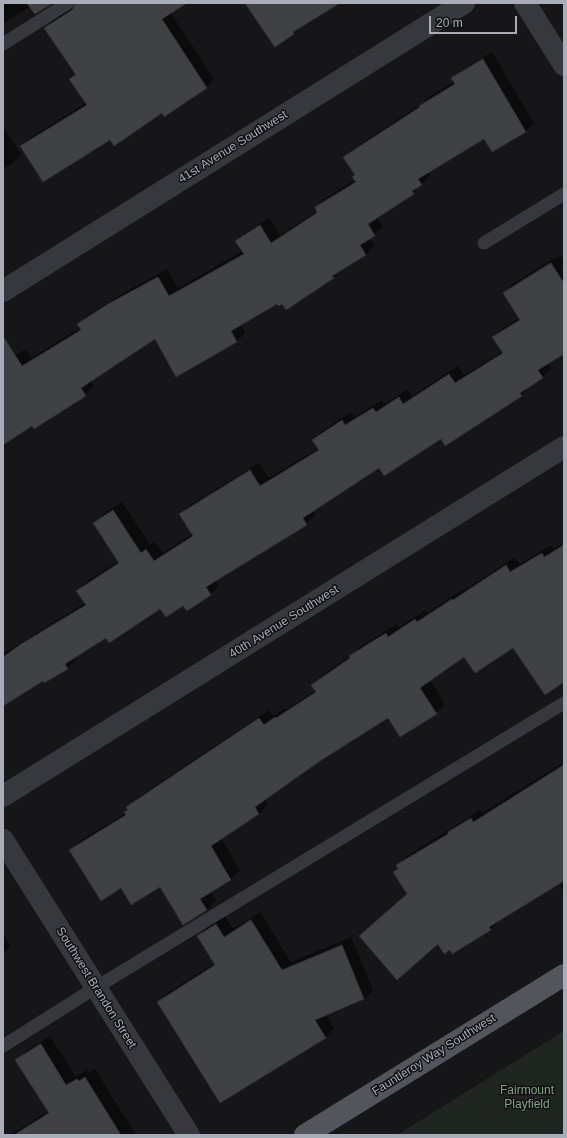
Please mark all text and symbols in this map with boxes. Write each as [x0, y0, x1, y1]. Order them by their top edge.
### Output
scale bar [431, 8, 519, 34]
text: 20 m [436, 16, 463, 30]
street label: 41st Avenue Southwest [176, 108, 290, 186]
street label: 40th Avenue Southwest [227, 582, 341, 662]
street label: Southwest Brandon Street [53, 925, 139, 1051]
street label: Fauntleroy Way Southwest [370, 1011, 498, 1099]
park label: Fairmount Playfield [500, 1084, 554, 1112]

